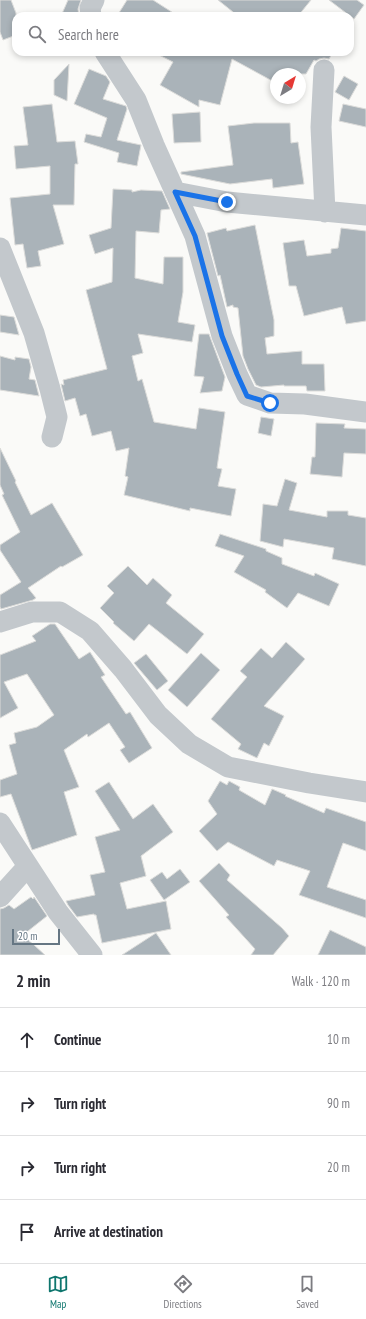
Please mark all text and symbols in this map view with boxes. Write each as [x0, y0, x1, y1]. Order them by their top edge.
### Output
search box [12, 12, 354, 56]
icon: search [26, 23, 48, 45]
text: Search here [58, 25, 119, 44]
north arrow [270, 68, 306, 104]
route end [218, 193, 236, 211]
route start [261, 394, 279, 412]
scale bar [12, 927, 60, 946]
text: 20 m [18, 929, 37, 943]
text: 2 min [16, 970, 50, 992]
text: Walk · 120 m [292, 973, 350, 990]
icon: ahead [16, 1029, 38, 1051]
text: Continue [54, 1030, 101, 1049]
text: 10 m [327, 1031, 350, 1048]
icon: right [16, 1093, 38, 1115]
text: Turn right [54, 1094, 106, 1113]
text: 90 m [327, 1095, 350, 1112]
icon: right [16, 1157, 38, 1179]
text: Turn right [54, 1158, 106, 1177]
text: 20 m [327, 1159, 350, 1176]
icon: arrive [16, 1221, 38, 1243]
text: Arrive at destination [54, 1222, 163, 1241]
tab: Map [47, 1273, 69, 1311]
tab: Directions [164, 1273, 202, 1311]
tab: Saved [296, 1273, 319, 1311]

